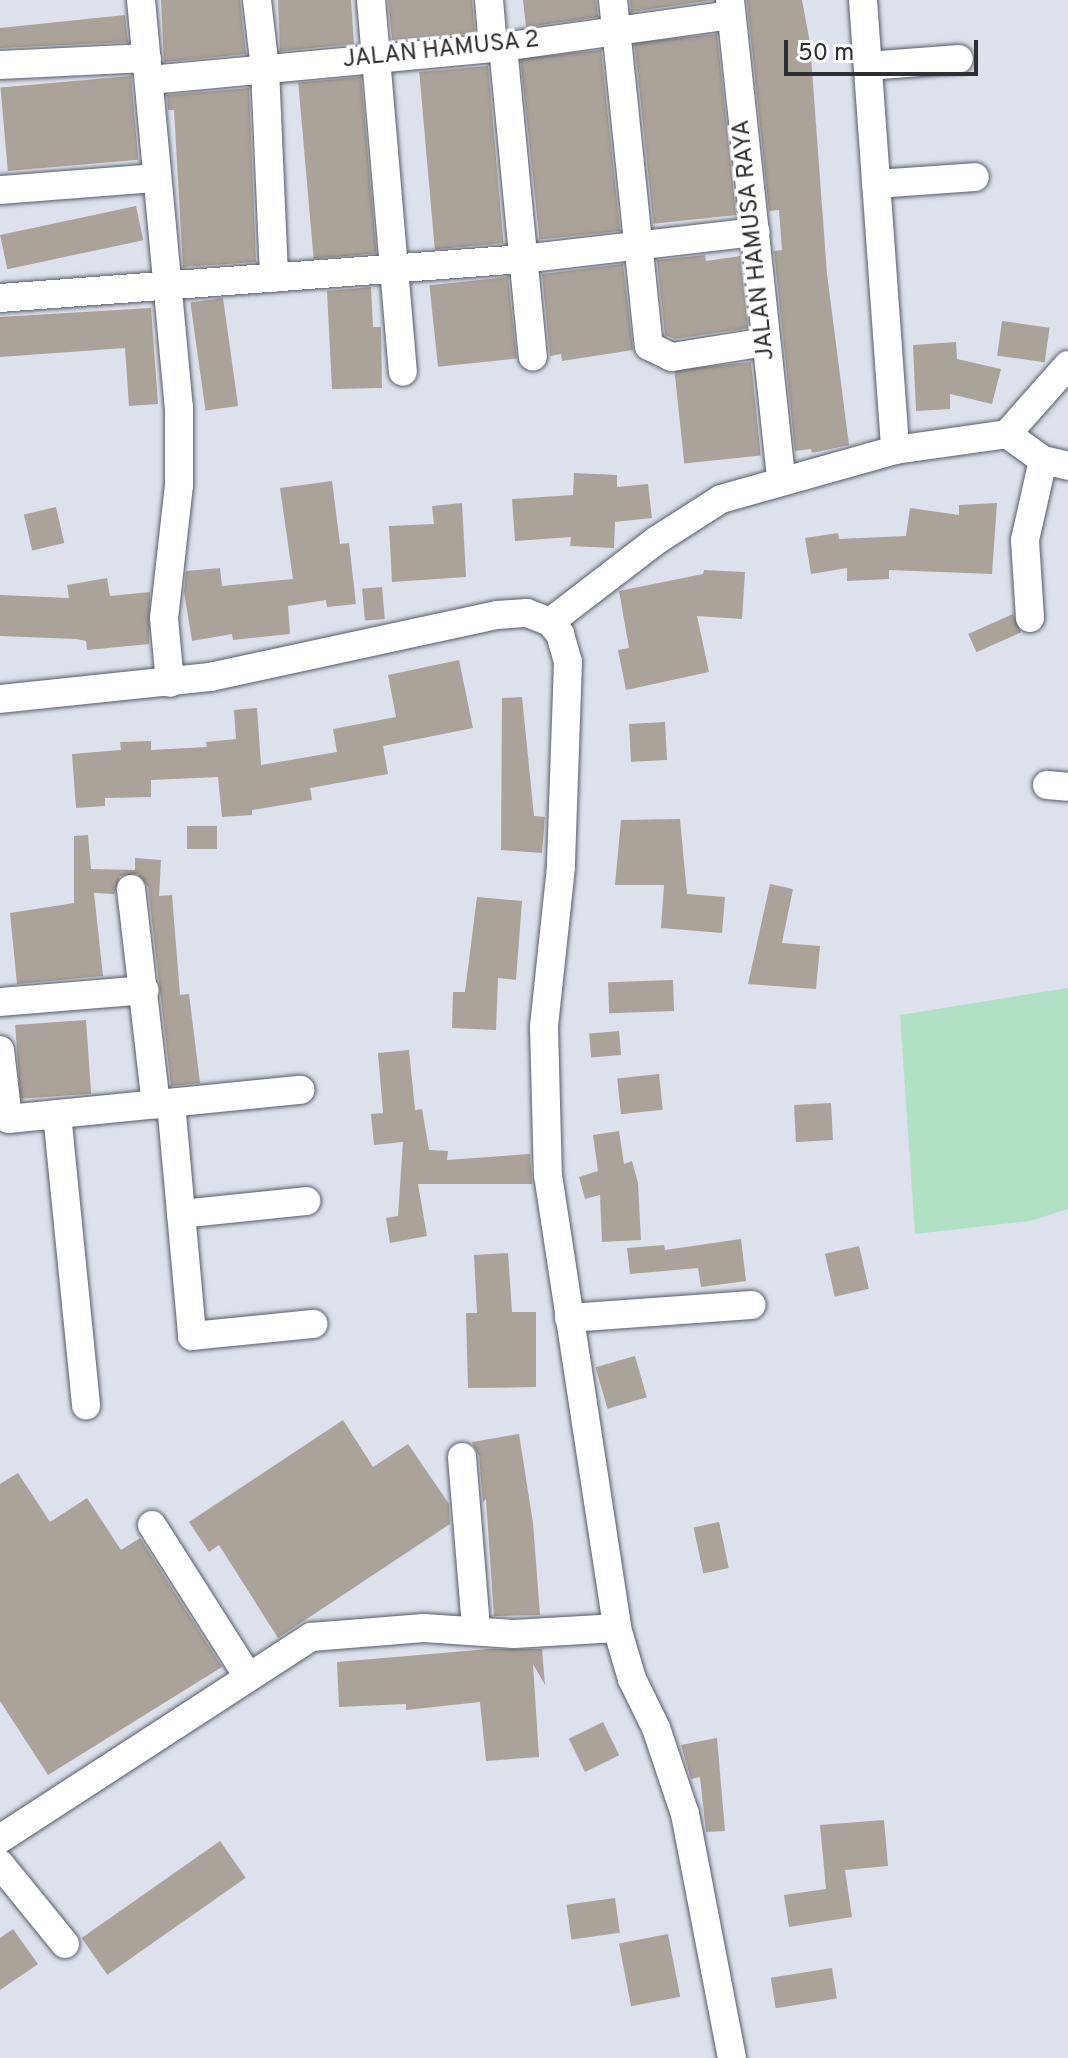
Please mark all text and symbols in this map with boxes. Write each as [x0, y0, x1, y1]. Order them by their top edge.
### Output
scale bar [788, 24, 982, 74]
street label: JALAN HAMUSA 2 [341, 26, 541, 76]
text: 50 m [798, 39, 854, 69]
street label: JALAN HAMUSA RAYA [728, 118, 782, 362]

